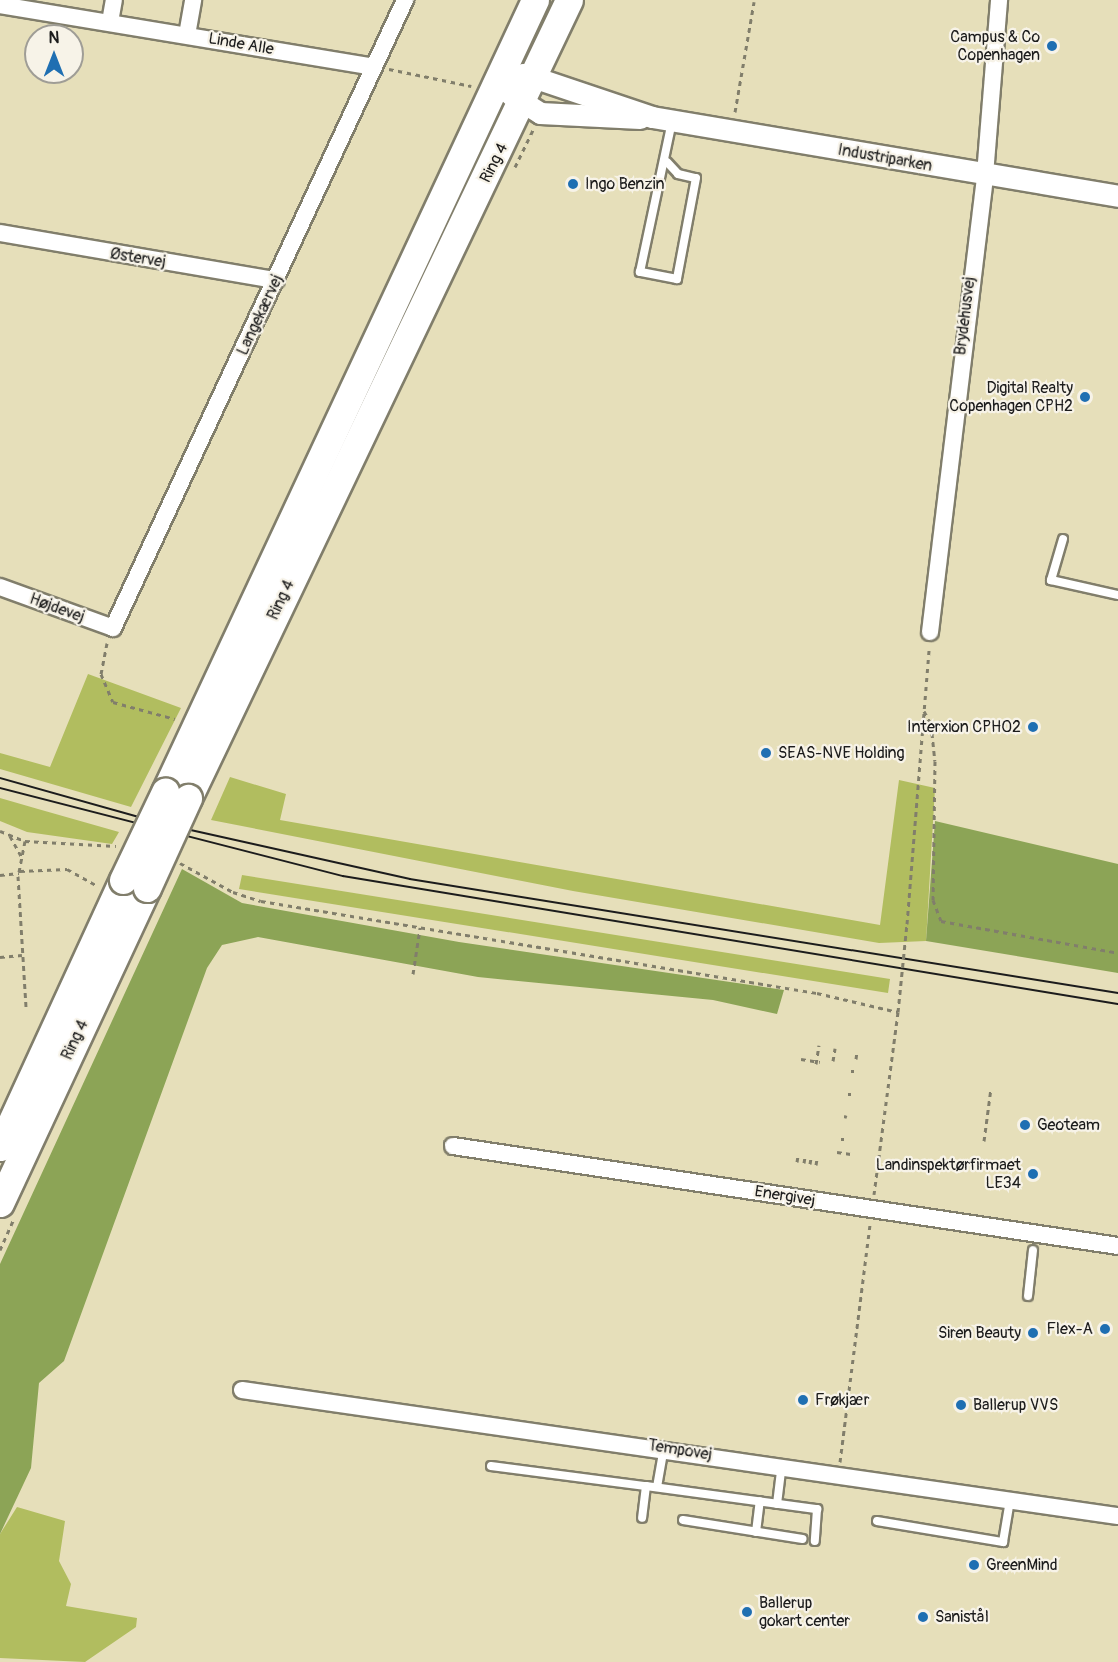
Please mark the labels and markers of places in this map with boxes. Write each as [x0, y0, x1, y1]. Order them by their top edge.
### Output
place label: Campus & Co Copenhagen [950, 27, 1040, 65]
marker: Campus & Co Copenhagen [1045, 39, 1059, 53]
place label: Ingo Benzin [585, 174, 664, 194]
marker: Ingo Benzin [566, 177, 580, 191]
place label: Digital Realty Copenhagen CPH2 [949, 378, 1073, 416]
marker: Digital Realty Copenhagen CPH2 [1078, 390, 1092, 404]
place label: Interxion CPH02 [907, 717, 1021, 737]
marker: Interxion CPH02 [1026, 720, 1040, 734]
place label: SEAS-NVE Holding [778, 743, 905, 763]
marker: SEAS-NVE Holding [759, 746, 773, 760]
place label: Geoteam [1037, 1115, 1100, 1135]
marker: Geoteam [1018, 1118, 1032, 1132]
place label: Landinspektørfirmaet LE34 [876, 1155, 1021, 1193]
marker: Landinspektørfirmaet LE34 [1026, 1167, 1040, 1181]
place label: Flex-A [1046, 1319, 1093, 1339]
marker: Flex-A [1098, 1322, 1112, 1336]
place label: Siren Beauty [938, 1323, 1021, 1343]
marker: Siren Beauty [1026, 1326, 1040, 1340]
place label: Frøkjær [815, 1390, 870, 1410]
marker: Frøkjær [796, 1393, 810, 1407]
place label: Ballerup VVS [973, 1395, 1058, 1415]
marker: Ballerup VVS [954, 1398, 968, 1412]
place label: GreenMind [986, 1555, 1058, 1575]
marker: GreenMind [967, 1558, 981, 1572]
place label: Ballerup gokart center [759, 1593, 850, 1631]
marker: Ballerup gokart center [740, 1605, 754, 1619]
place label: Sanistål [935, 1607, 989, 1627]
marker: Sanistål [916, 1610, 930, 1624]

